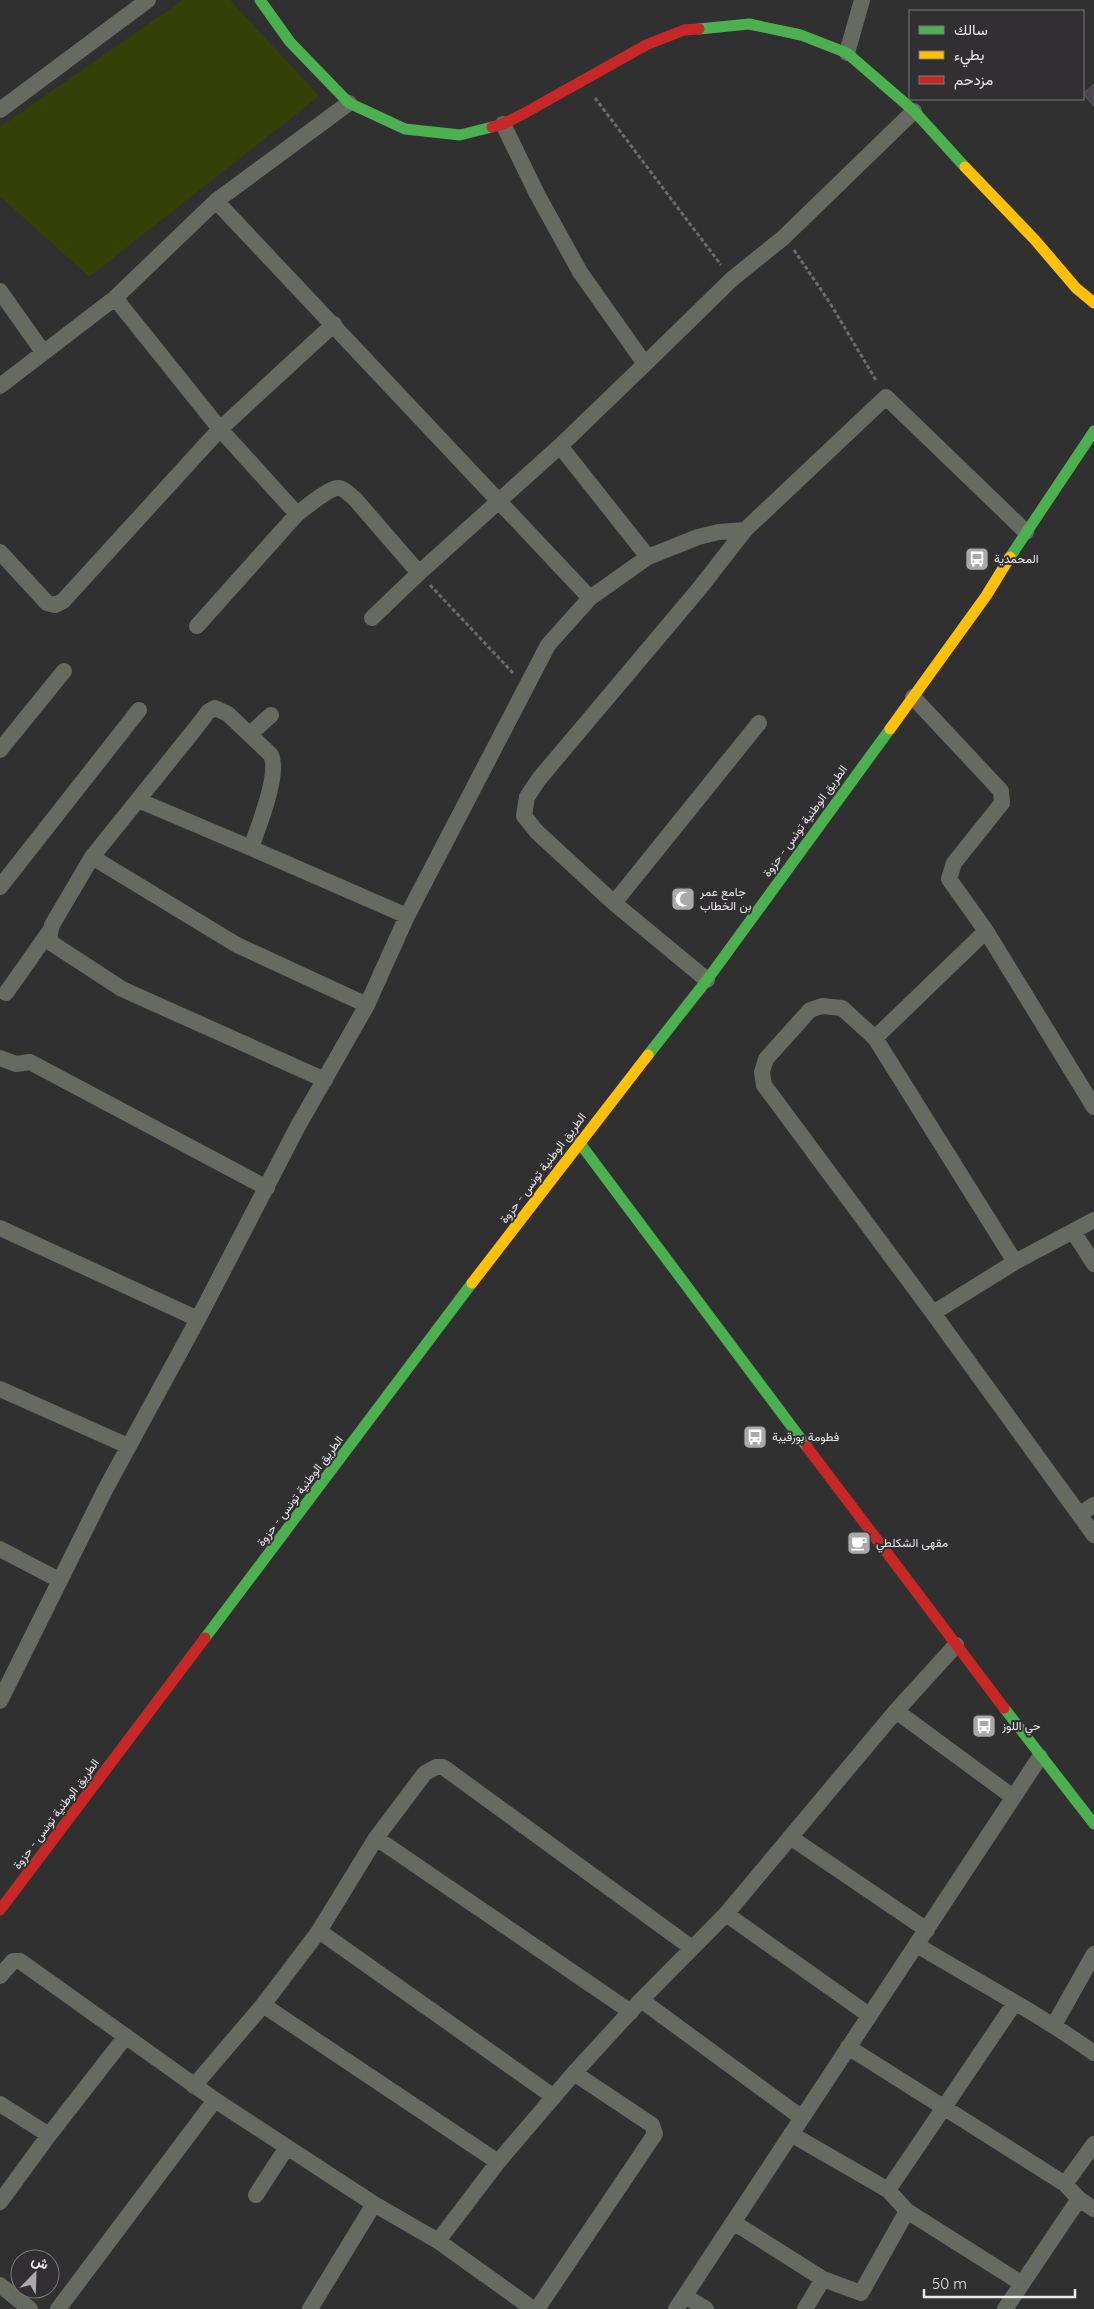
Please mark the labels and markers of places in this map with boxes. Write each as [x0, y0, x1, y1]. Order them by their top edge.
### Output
bus stop icon: المحمدية [964, 546, 990, 572]
place label: المحمدية [994, 551, 1039, 566]
place label: جامع عمر بن الخطاب [699, 884, 752, 914]
mosque icon: جامع عمر بن الخطاب [670, 886, 696, 912]
bus stop icon: فطومة بورقيبة [742, 1424, 768, 1450]
place label: فطومة بورقيبة [772, 1429, 839, 1445]
cafe icon: مقهى الشكلطي [846, 1530, 872, 1556]
place label: مقهى الشكلطي [876, 1535, 948, 1553]
bus stop icon: حي اللوز [971, 1713, 997, 1739]
place label: حي اللوز [1001, 1718, 1041, 1736]

